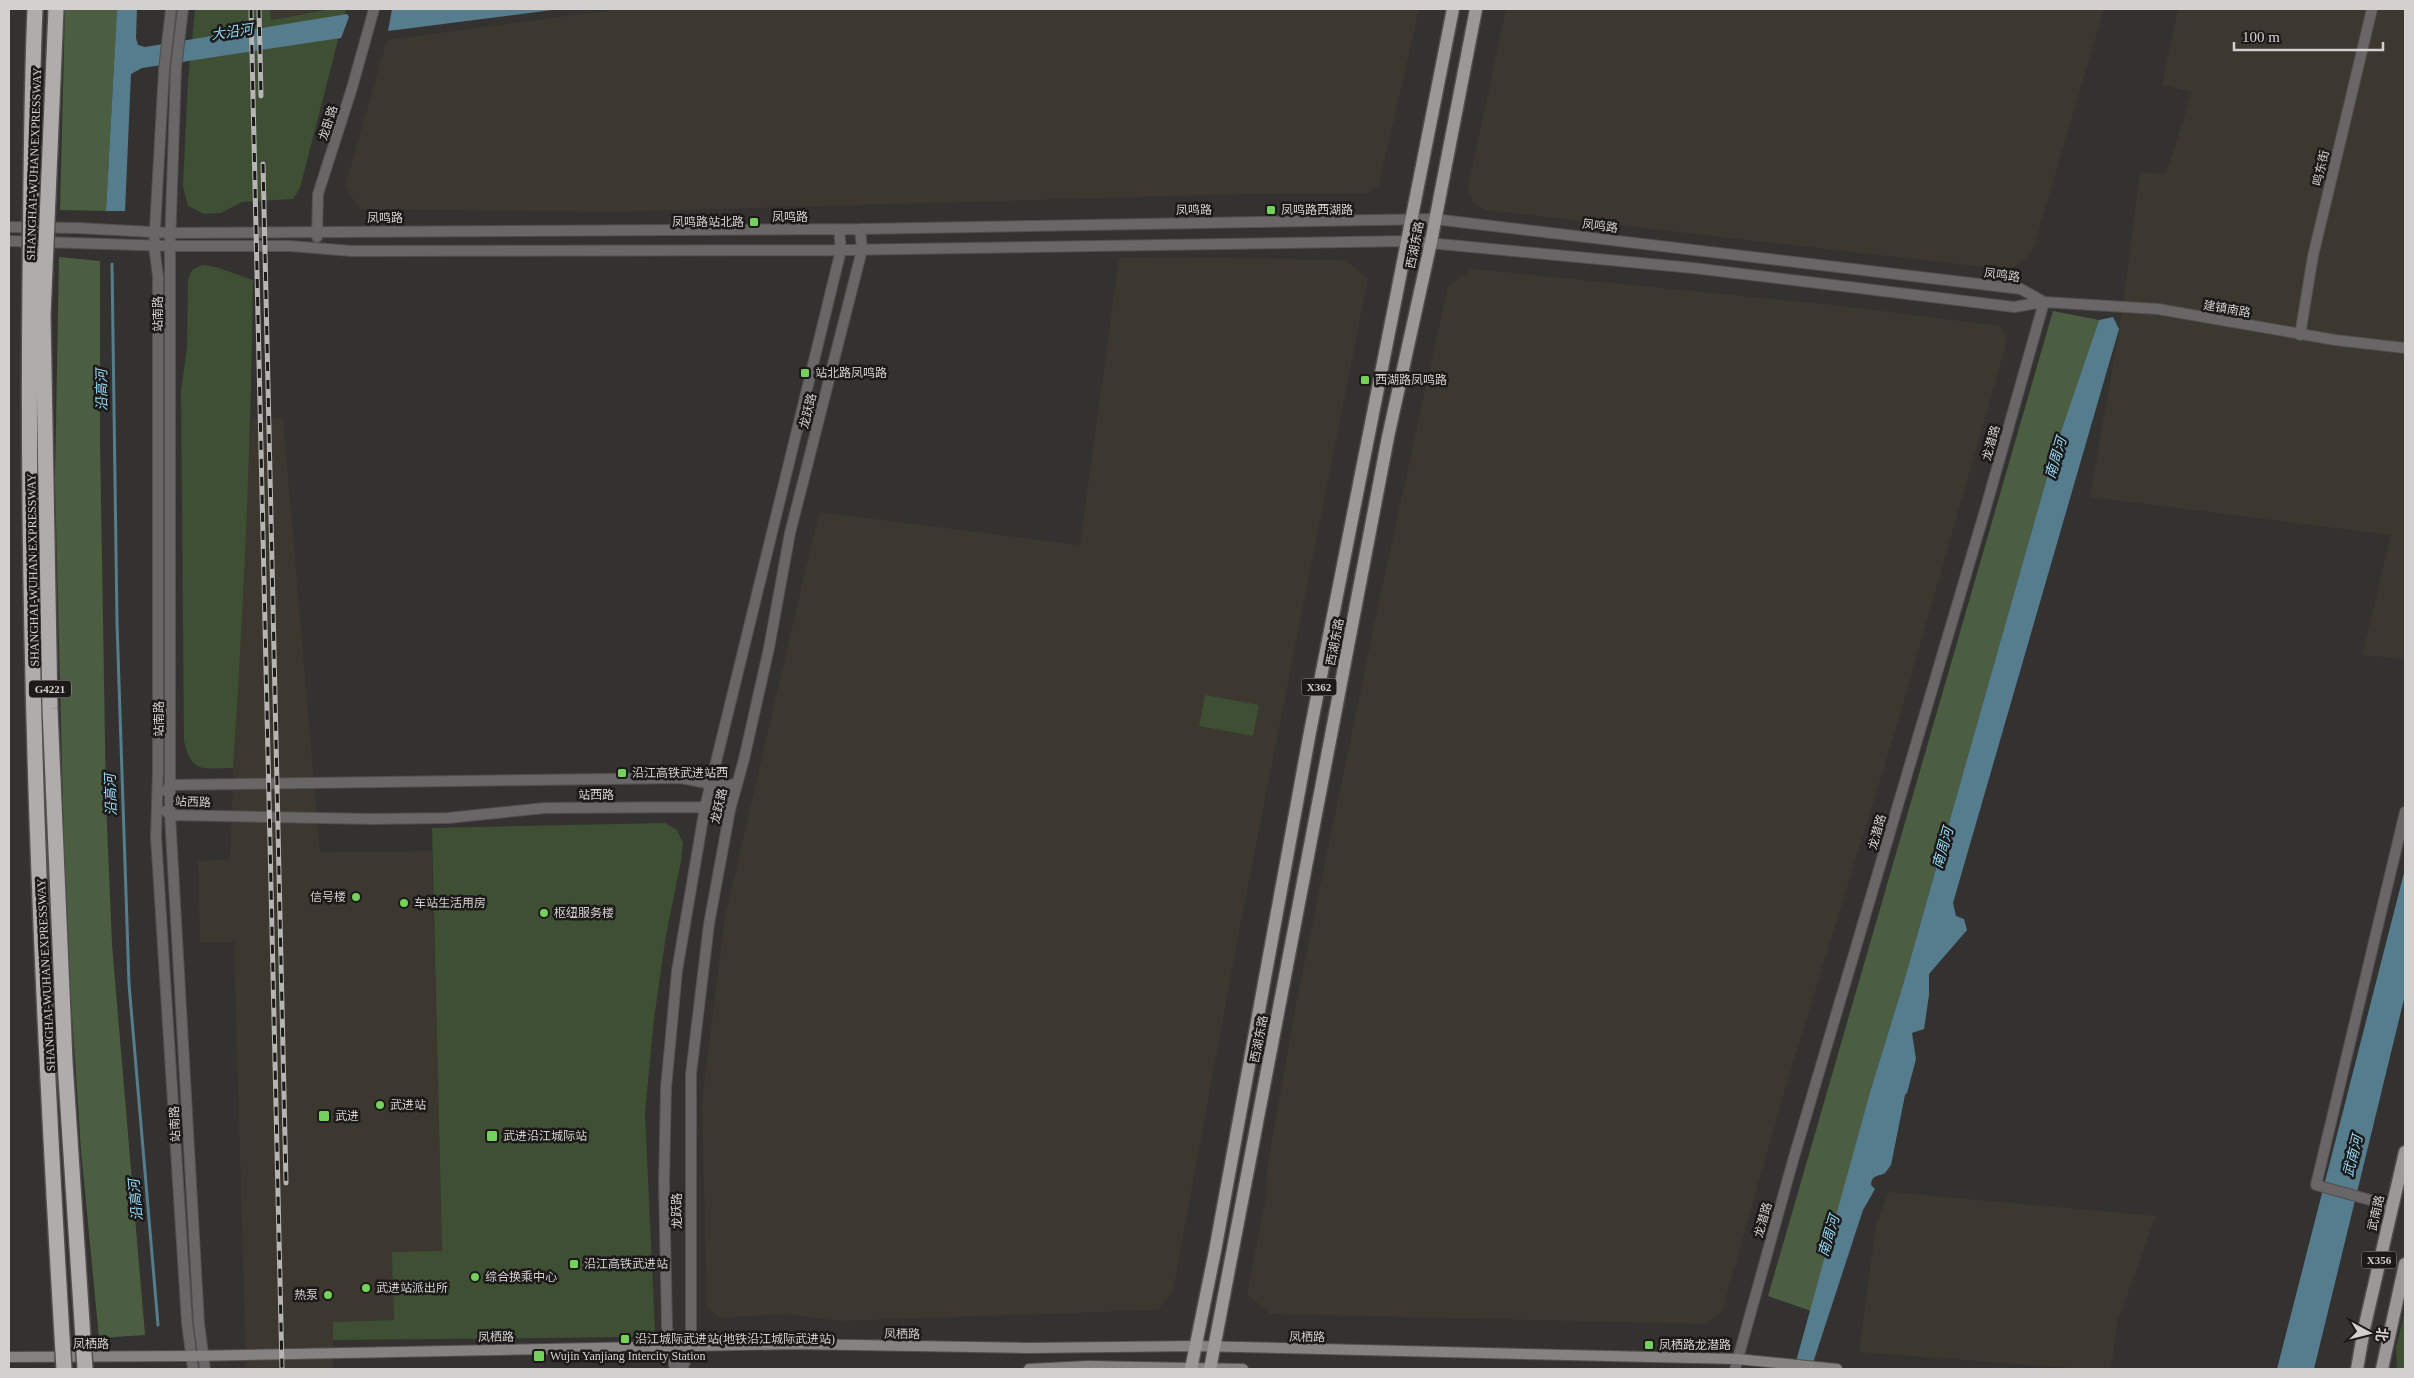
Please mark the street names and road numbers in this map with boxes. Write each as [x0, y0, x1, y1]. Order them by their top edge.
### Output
street label: SHANGHAI-WUHAN EXPRESSWAY [24, 67, 44, 261]
street label: 龙卧路 [316, 104, 340, 142]
street label: 鸣东街 [2310, 149, 2332, 187]
street label: 凤鸣路 [1176, 203, 1212, 217]
street label: 凤鸣路 [772, 210, 808, 224]
street label: 凤鸣路 [367, 211, 403, 225]
street label: 凤鸣路 [1581, 217, 1619, 235]
street label: 西湖东路 [1404, 220, 1426, 270]
street label: 凤鸣路 [1983, 266, 2021, 284]
street label: 站南路 [151, 296, 165, 332]
street label: 建镇南路 [2202, 298, 2252, 320]
street label: 龙跃路 [797, 392, 819, 430]
street label: 龙潜路 [1979, 424, 2003, 462]
street label: SHANGHAI-WUHAN EXPRESSWAY [24, 473, 42, 667]
street label: 西湖东路 [1324, 617, 1346, 667]
road number: X362 [1302, 679, 1336, 696]
road number: G4221 [29, 681, 71, 698]
street label: 站南路 [152, 701, 166, 737]
street label: 龙跃路 [708, 787, 730, 825]
street label: 站西路 [578, 788, 614, 802]
street label: 站西路 [175, 794, 211, 810]
street label: 龙潜路 [1865, 813, 1889, 851]
street label: SHANGHAI-WUHAN EXPRESSWAY [34, 878, 58, 1072]
street label: 西湖东路 [1248, 1014, 1270, 1064]
street label: 站南路 [167, 1106, 183, 1142]
street label: 龙跃路 [670, 1193, 684, 1229]
street label: 武南路 [2365, 1194, 2387, 1232]
street label: 龙潜路 [1751, 1201, 1775, 1239]
road number: X356 [2362, 1252, 2396, 1268]
street label: 凤栖路 [884, 1327, 920, 1341]
street label: 凤栖路 [478, 1330, 514, 1344]
street label: 凤栖路 [1289, 1330, 1325, 1344]
street label: 凤栖路 [73, 1337, 109, 1351]

